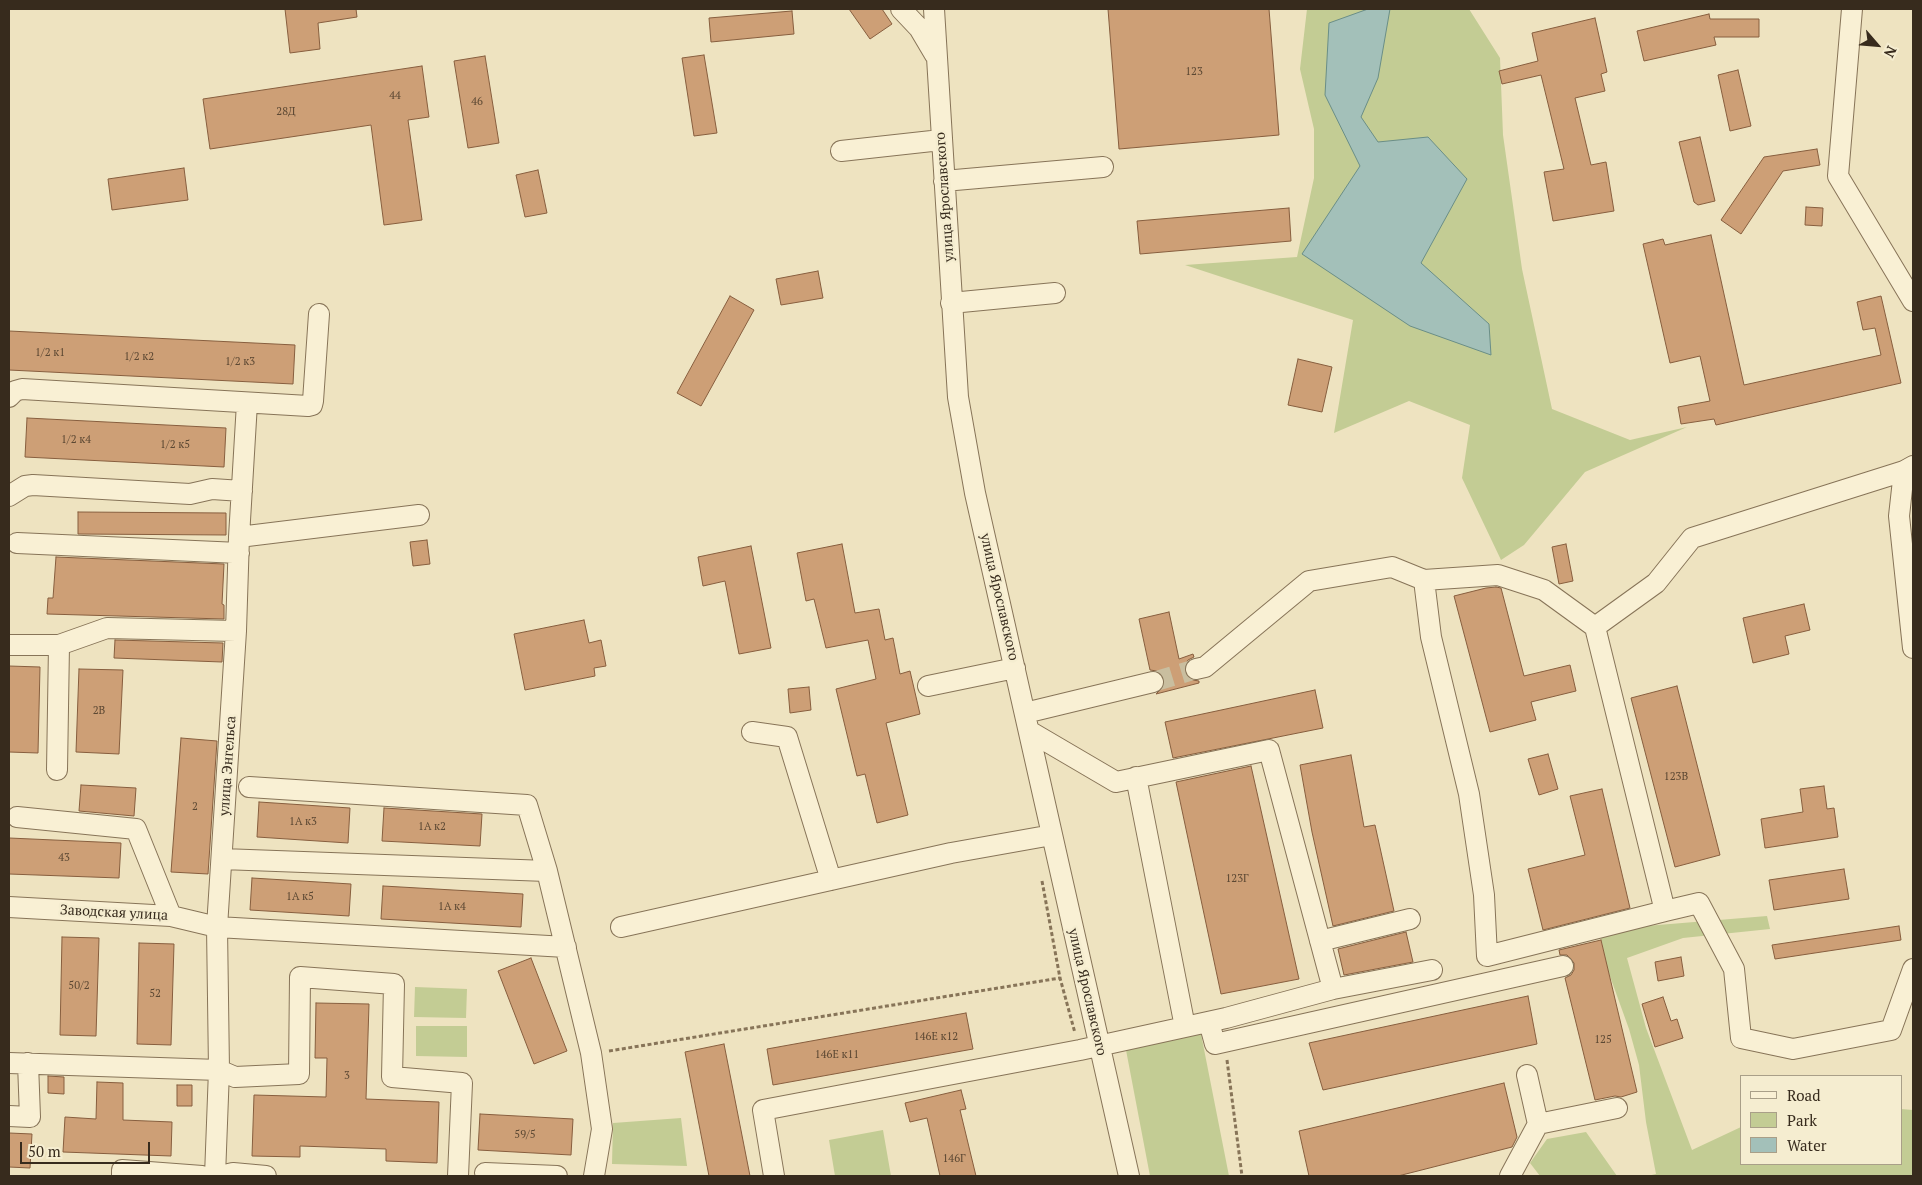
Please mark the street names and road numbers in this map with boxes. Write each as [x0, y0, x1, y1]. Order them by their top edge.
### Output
street label: улица Ярославского [932, 131, 958, 263]
street label: улица Ярославского [976, 532, 1022, 662]
street label: улица Энгельса [216, 715, 240, 817]
street label: Заводская улица [60, 902, 168, 924]
street label: улица Ярославского [1064, 927, 1110, 1057]

